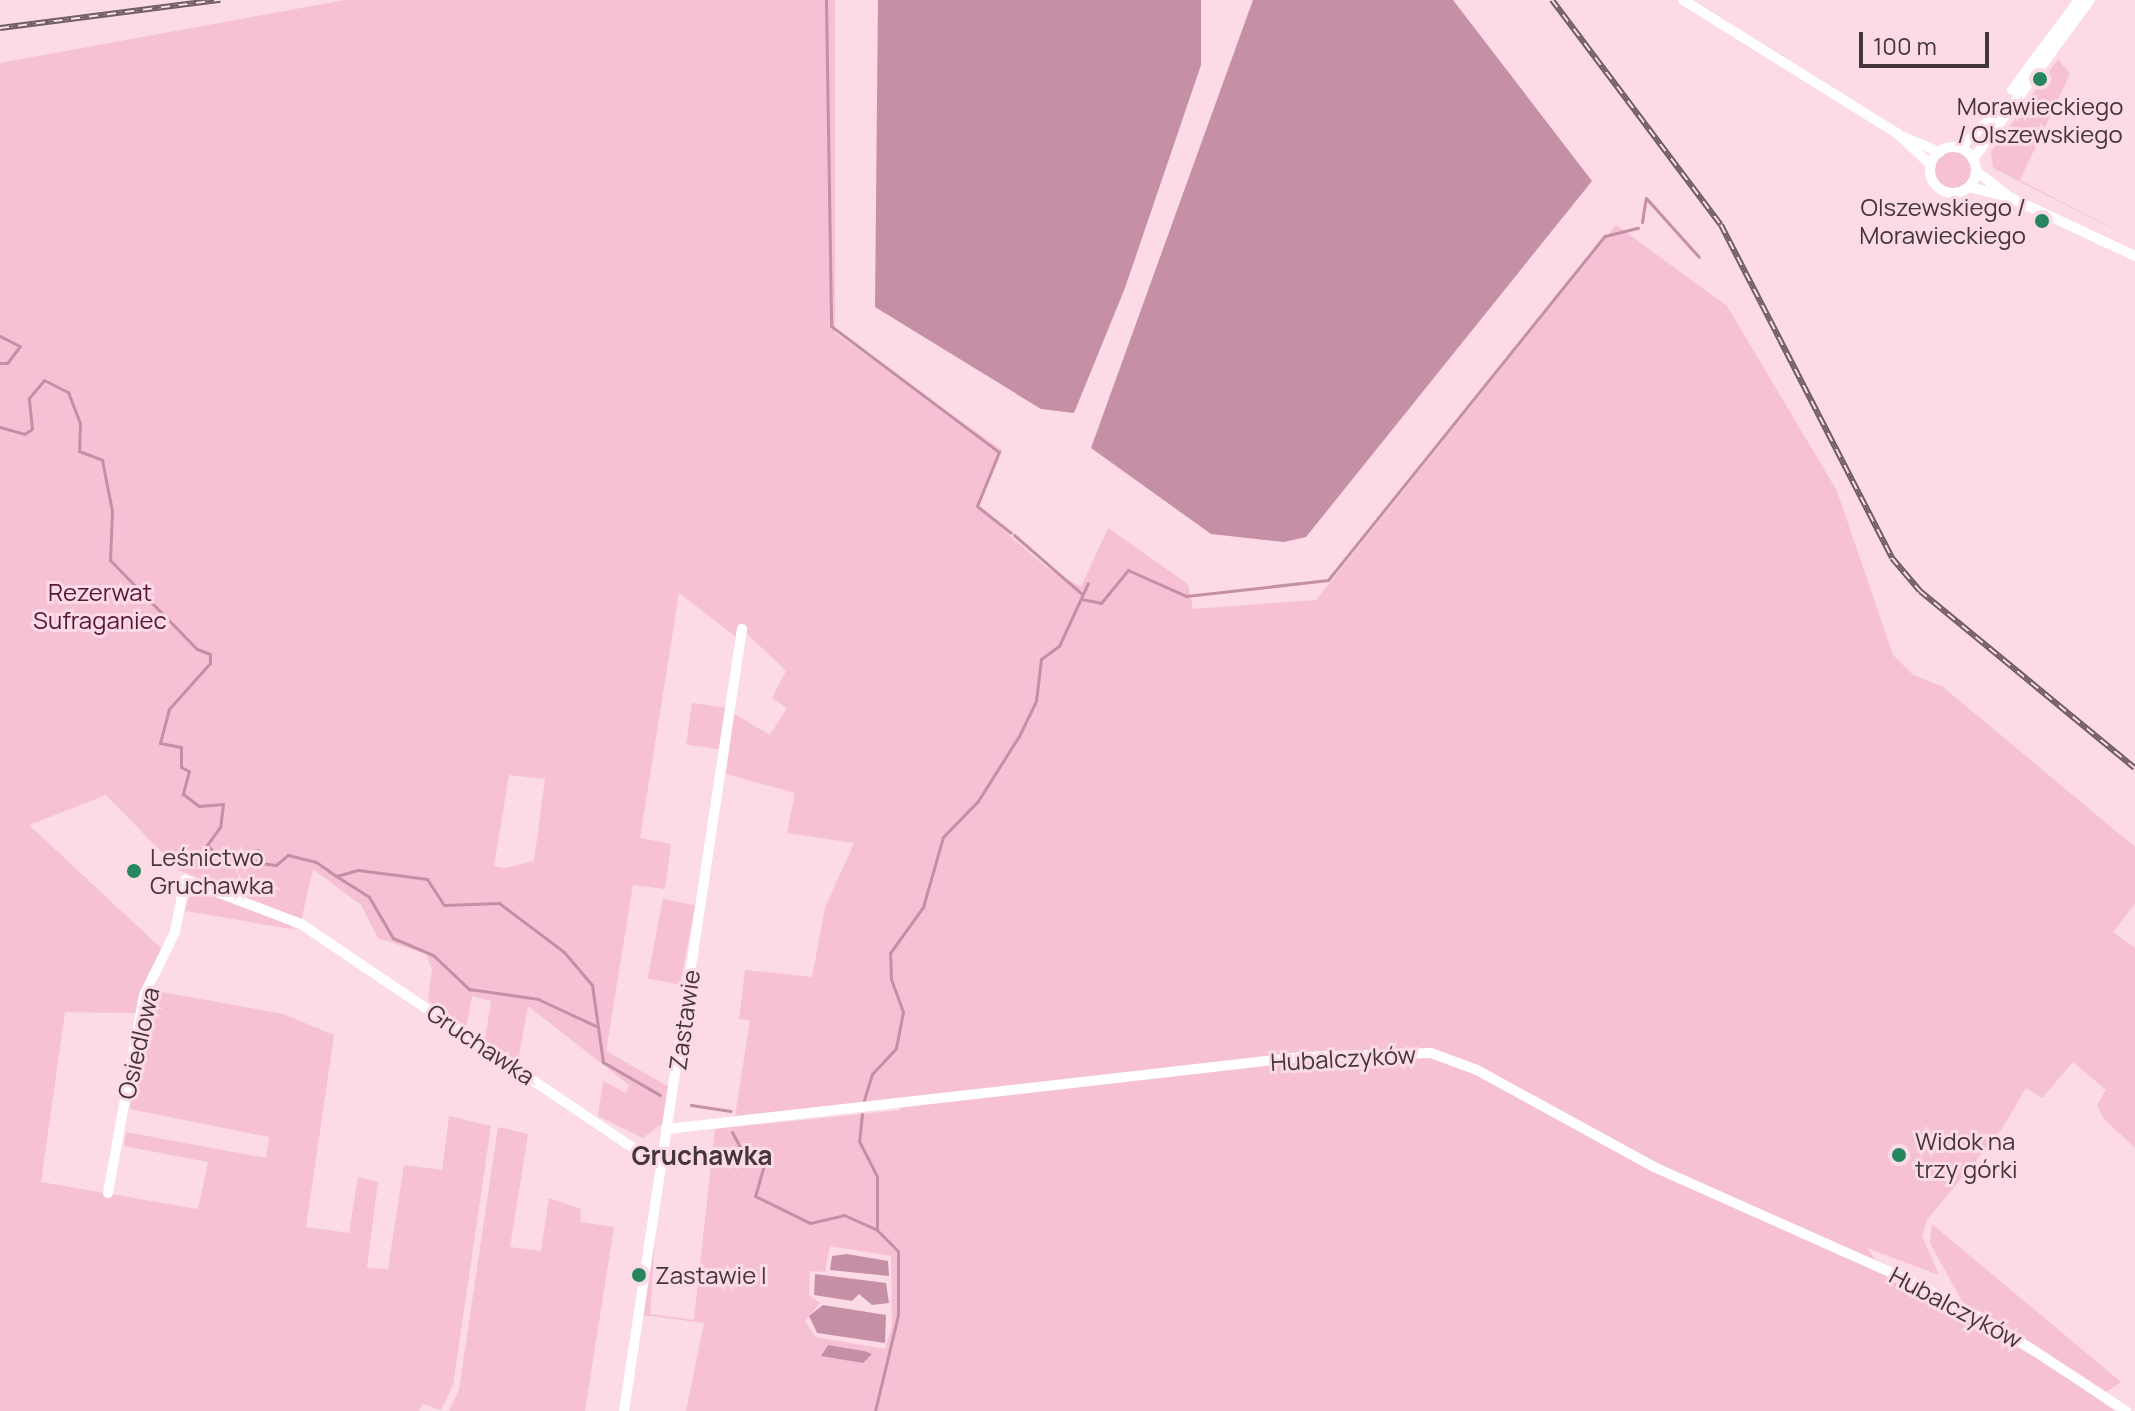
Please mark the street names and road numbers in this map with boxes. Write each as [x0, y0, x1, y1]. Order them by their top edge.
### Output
street label: Zastawie [663, 968, 705, 1072]
street label: Osiedlowa [111, 984, 165, 1102]
street label: Gruchawka [422, 997, 540, 1091]
street label: Hubalczyków [1269, 1040, 1417, 1076]
street label: Hubalczyków [1885, 1260, 2027, 1354]

